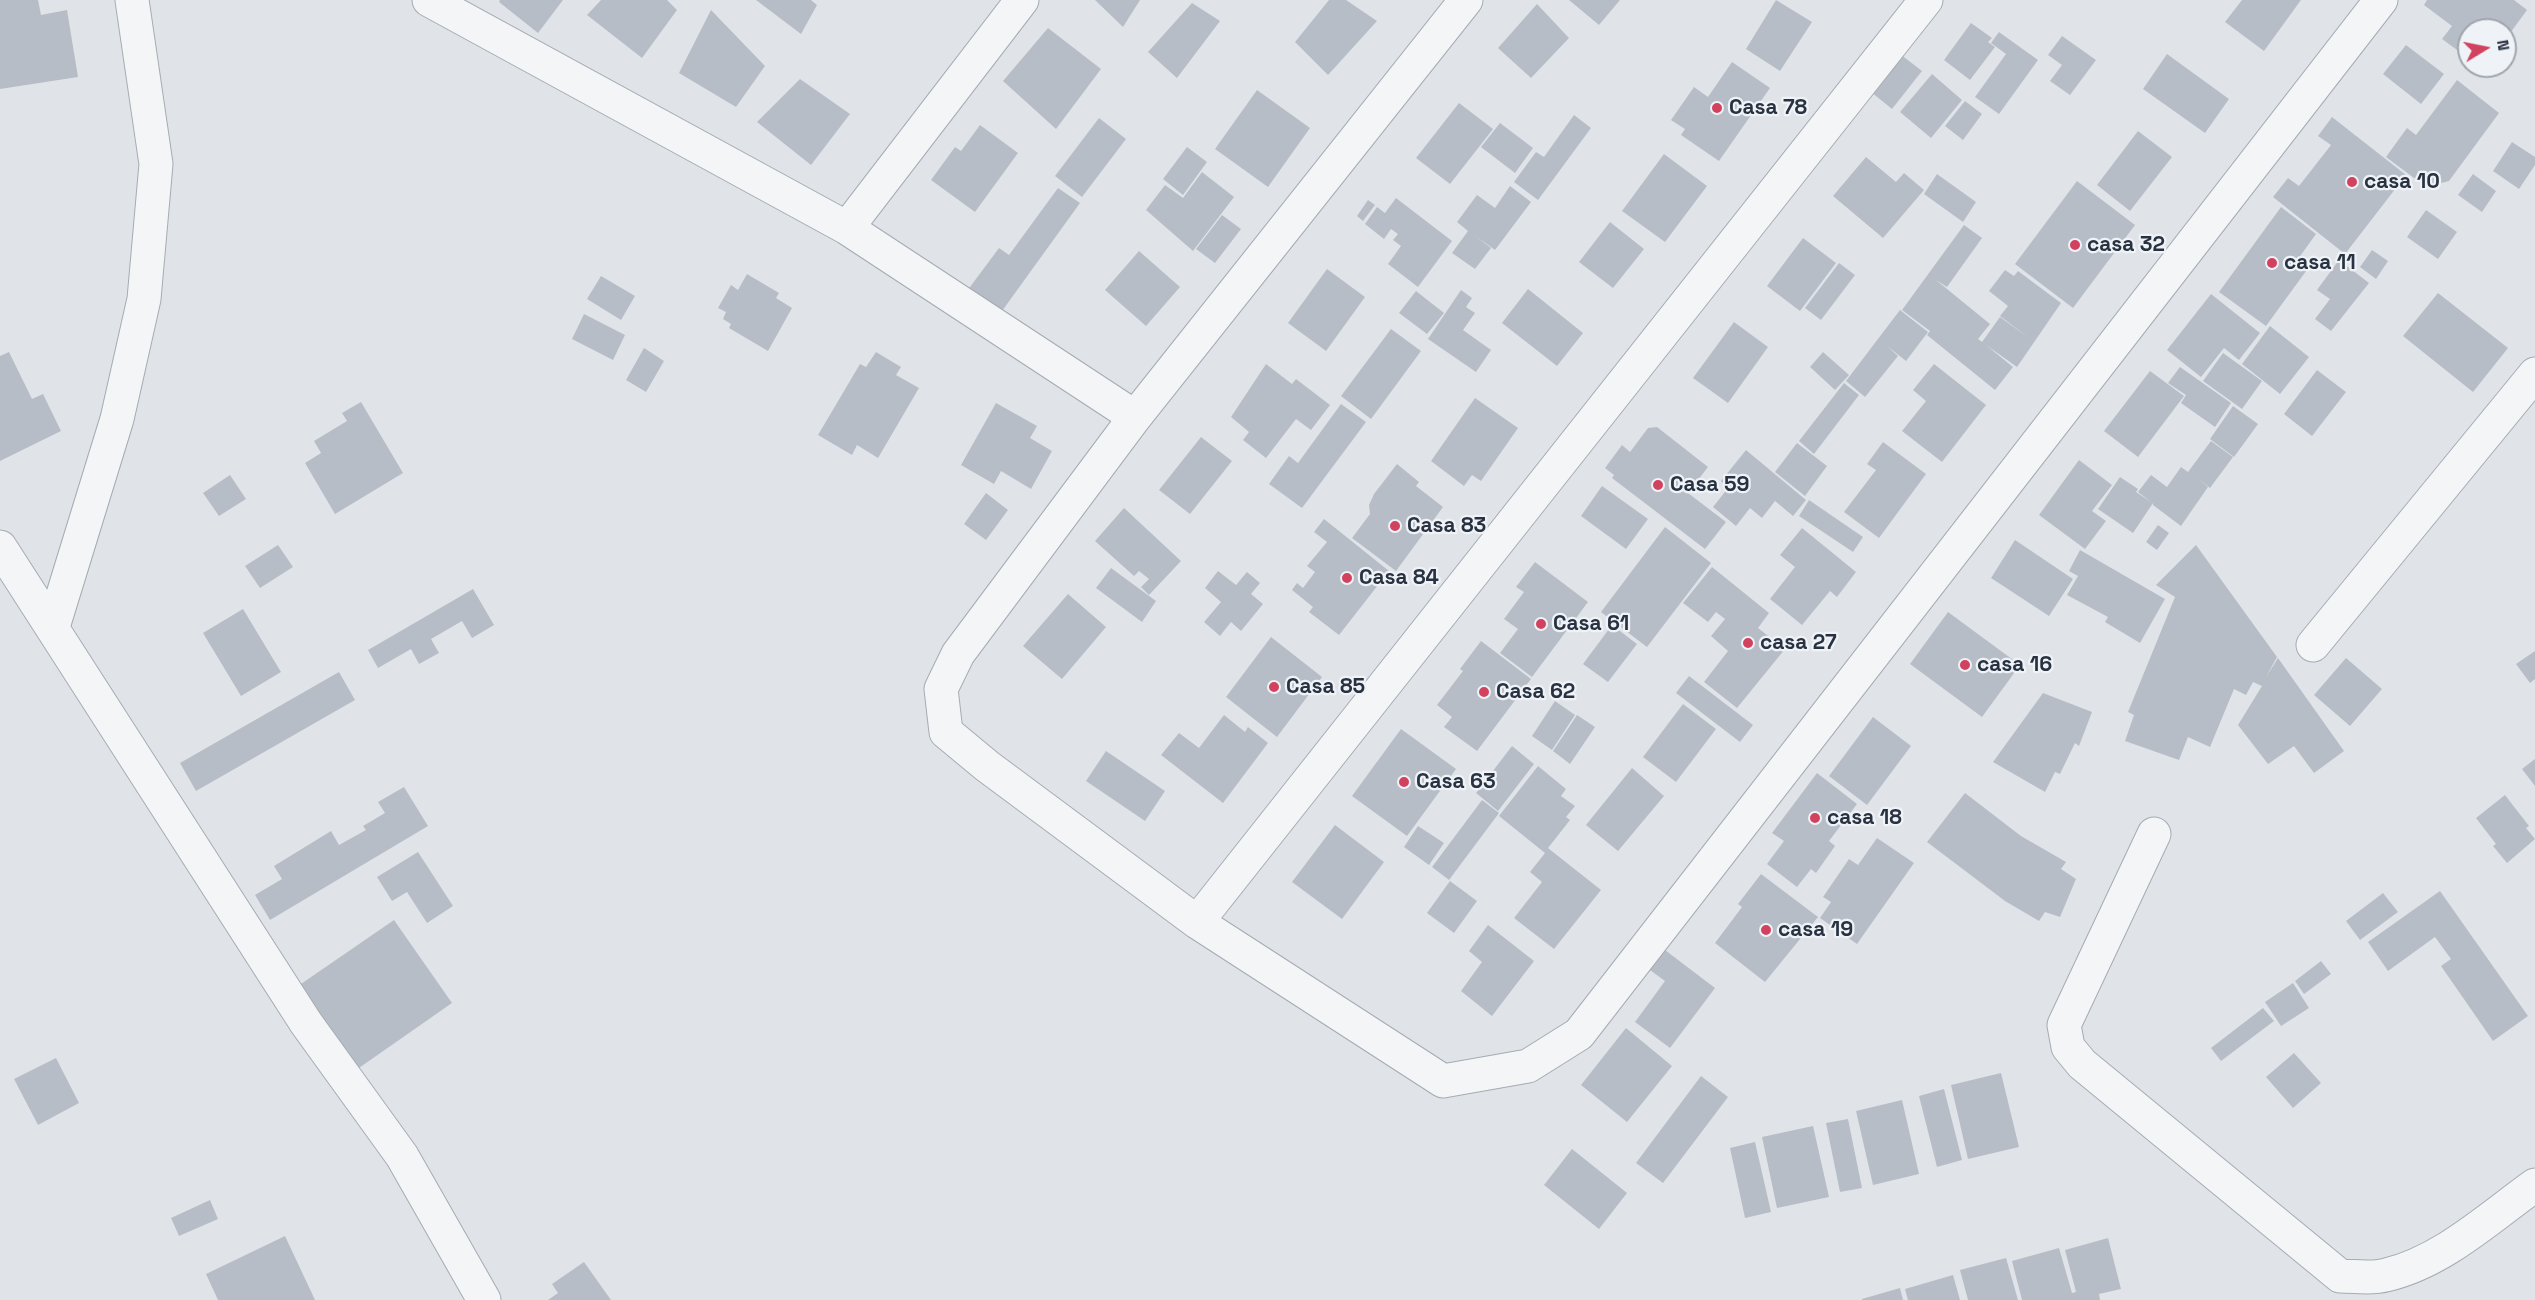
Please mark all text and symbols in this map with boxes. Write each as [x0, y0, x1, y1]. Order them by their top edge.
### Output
north arrow [2457, 18, 2517, 78]
text: N [2492, 38, 2515, 52]
place label: Casa 78 [1729, 95, 1807, 121]
marker: Casa 78 [1710, 101, 1724, 115]
place label: casa 10 [2364, 169, 2440, 195]
marker: casa 10 [2345, 175, 2359, 189]
place label: casa 32 [2087, 232, 2165, 258]
marker: casa 32 [2068, 238, 2082, 252]
place label: casa 11 [2284, 250, 2356, 276]
marker: casa 11 [2265, 256, 2279, 270]
place label: Casa 59 [1670, 472, 1750, 498]
marker: Casa 59 [1651, 478, 1665, 492]
place label: Casa 83 [1407, 513, 1486, 539]
marker: Casa 83 [1388, 519, 1402, 533]
place label: Casa 84 [1359, 565, 1439, 591]
marker: Casa 84 [1340, 571, 1354, 585]
place label: Casa 61 [1553, 611, 1629, 637]
marker: Casa 61 [1534, 617, 1548, 631]
place label: casa 27 [1760, 630, 1837, 656]
marker: casa 27 [1741, 636, 1755, 650]
place label: casa 16 [1977, 652, 2052, 678]
marker: casa 16 [1958, 658, 1972, 672]
place label: Casa 85 [1286, 674, 1365, 700]
place label: Casa 62 [1496, 679, 1575, 705]
marker: Casa 85 [1267, 680, 1281, 694]
marker: Casa 62 [1477, 685, 1491, 699]
place label: Casa 63 [1416, 769, 1496, 795]
marker: Casa 63 [1397, 775, 1411, 789]
place label: casa 18 [1827, 805, 1902, 831]
marker: casa 18 [1808, 811, 1822, 825]
place label: casa 19 [1778, 917, 1853, 943]
marker: casa 19 [1759, 923, 1773, 937]

